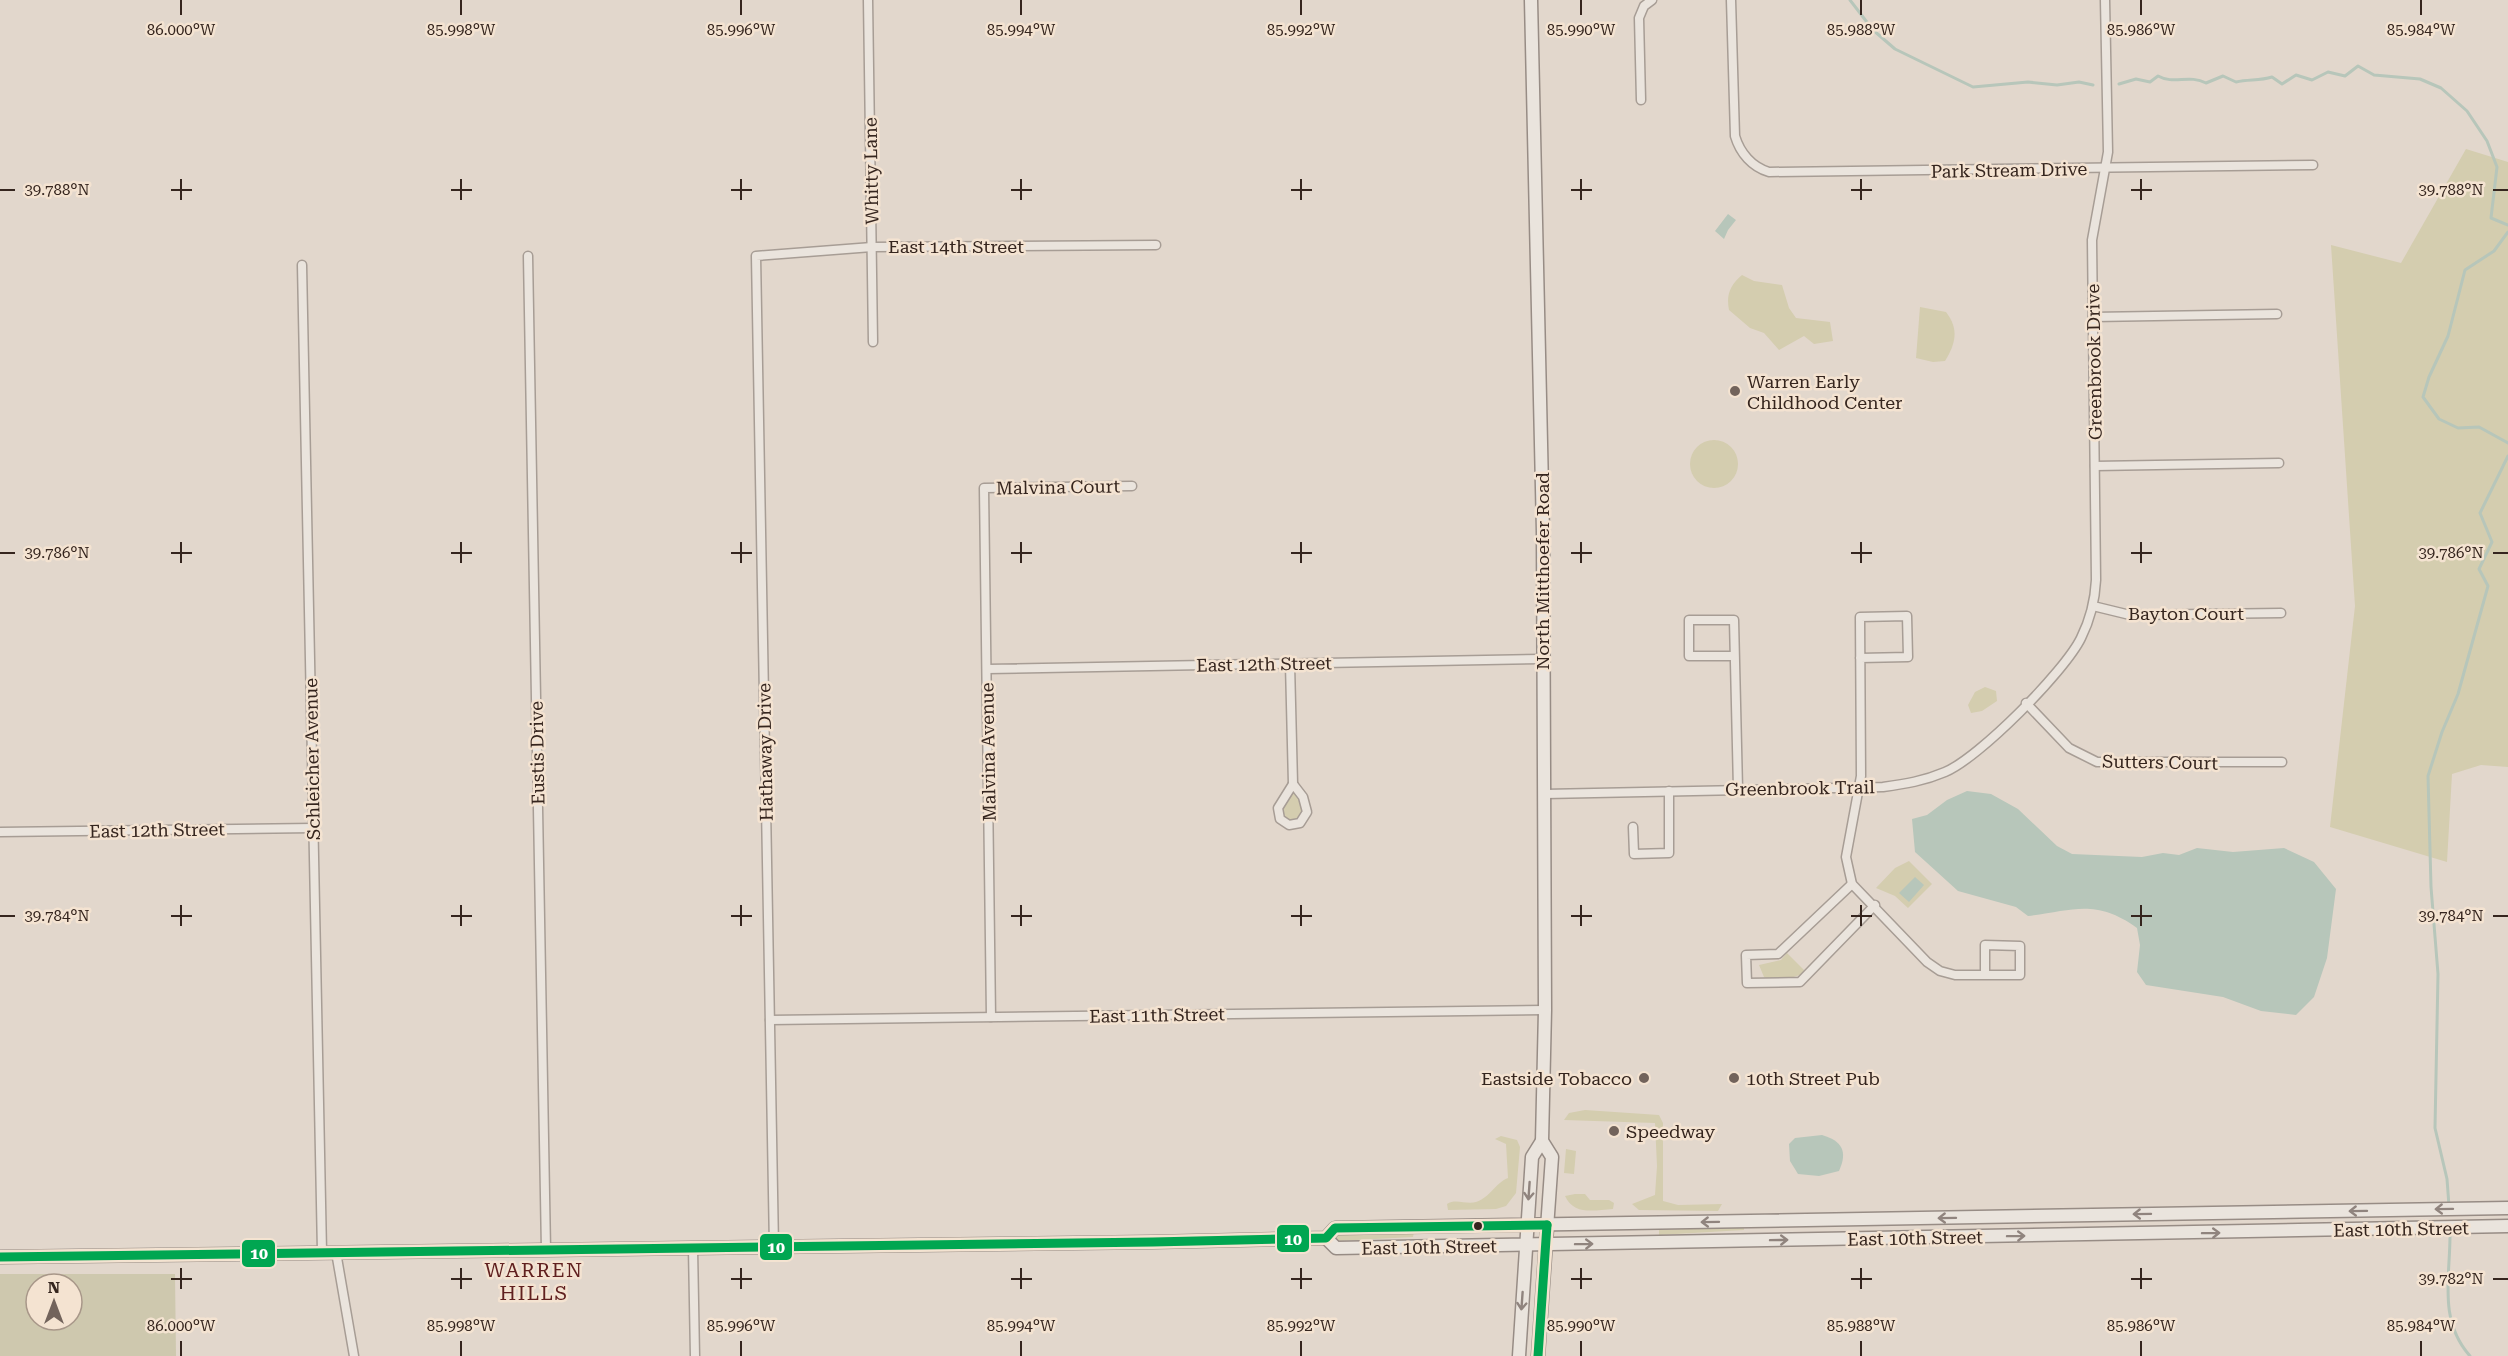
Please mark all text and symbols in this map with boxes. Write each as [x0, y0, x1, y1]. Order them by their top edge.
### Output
text: 86.000°W [147, 21, 216, 39]
text: 85.998°W [427, 21, 496, 39]
text: 85.996°W [707, 21, 776, 39]
text: 85.994°W [987, 21, 1056, 39]
text: 85.992°W [1267, 21, 1336, 39]
text: 85.990°W [1547, 21, 1616, 39]
text: 85.988°W [1827, 21, 1896, 39]
text: 85.986°W [2107, 21, 2176, 39]
text: 85.984°W [2387, 21, 2456, 39]
street label: Whitty Lane [860, 117, 882, 225]
street label: Park Stream Drive [1930, 158, 2088, 182]
text: 39.788°N [24, 181, 90, 199]
text: 39.788°N [2418, 181, 2484, 199]
street label: East 14th Street [888, 236, 1024, 257]
street label: Greenbrook Drive [2082, 284, 2106, 440]
place label: Warren Early Childhood Center [1747, 371, 1903, 413]
marker: Warren Early Childhood Center [1728, 384, 1742, 398]
street label: North Mitthoefer Road [1532, 472, 1553, 670]
street label: Malvina Court [996, 475, 1120, 499]
text: 39.786°N [24, 544, 90, 562]
text: 39.786°N [2418, 544, 2484, 562]
street label: Bayton Court [2128, 603, 2244, 624]
street label: East 12th Street [1196, 652, 1332, 676]
street label: Schleicher Avenue [300, 678, 324, 840]
street label: Malvina Avenue [976, 682, 1000, 822]
street label: Hathaway Drive [753, 683, 777, 821]
street label: Eustis Drive [526, 701, 548, 805]
street label: Sutters Court [2102, 750, 2218, 774]
street label: Greenbrook Trail [1725, 776, 1875, 800]
street label: East 12th Street [89, 818, 225, 842]
text: 39.784°N [24, 907, 90, 925]
text: 39.784°N [2418, 907, 2484, 925]
street label: East 11th Street [1089, 1003, 1225, 1027]
place label: Eastside Tobacco [1481, 1068, 1632, 1089]
place label: 10th Street Pub [1746, 1068, 1880, 1089]
marker: Eastside Tobacco [1637, 1071, 1651, 1085]
marker: 10th Street Pub [1727, 1071, 1741, 1085]
place label: Speedway [1626, 1121, 1715, 1142]
marker: Speedway [1607, 1124, 1621, 1138]
one-way arrow [1523, 1181, 1534, 1201]
one-way arrow [2435, 1203, 2455, 1215]
one-way arrow [2349, 1205, 2369, 1216]
one-way arrow [2133, 1208, 2153, 1220]
one-way arrow [1938, 1212, 1958, 1223]
one-way arrow [1701, 1216, 1721, 1228]
street label: East 10th Street [2333, 1217, 2469, 1241]
unlabelled marker [1472, 1220, 1484, 1232]
line badge: 10 [1276, 1224, 1310, 1253]
street label: East 10th Street [1847, 1226, 1983, 1250]
one-way arrow [2201, 1227, 2221, 1238]
text: 10 [1284, 1230, 1302, 1249]
one-way arrow [2006, 1230, 2026, 1242]
line badge: 10 [759, 1233, 793, 1261]
street label: East 10th Street [1361, 1235, 1497, 1259]
one-way arrow [1769, 1235, 1789, 1246]
text: 10 [767, 1238, 785, 1257]
one-way arrow [1574, 1238, 1594, 1250]
line badge: 10 [241, 1239, 276, 1268]
text: 10 [250, 1244, 268, 1263]
district label: WARREN HILLS [484, 1258, 584, 1305]
text: 39.782°N [2418, 1270, 2484, 1288]
north arrow [24, 1272, 84, 1332]
text: N [48, 1278, 60, 1297]
one-way arrow [1516, 1290, 1527, 1310]
text: 86.000°W [147, 1317, 216, 1335]
text: 85.998°W [427, 1317, 496, 1335]
text: 85.996°W [707, 1317, 776, 1335]
text: 85.994°W [987, 1317, 1056, 1335]
text: 85.992°W [1267, 1317, 1336, 1335]
text: 85.990°W [1547, 1317, 1616, 1335]
text: 85.988°W [1827, 1317, 1896, 1335]
text: 85.986°W [2107, 1317, 2176, 1335]
text: 85.984°W [2387, 1317, 2456, 1335]

